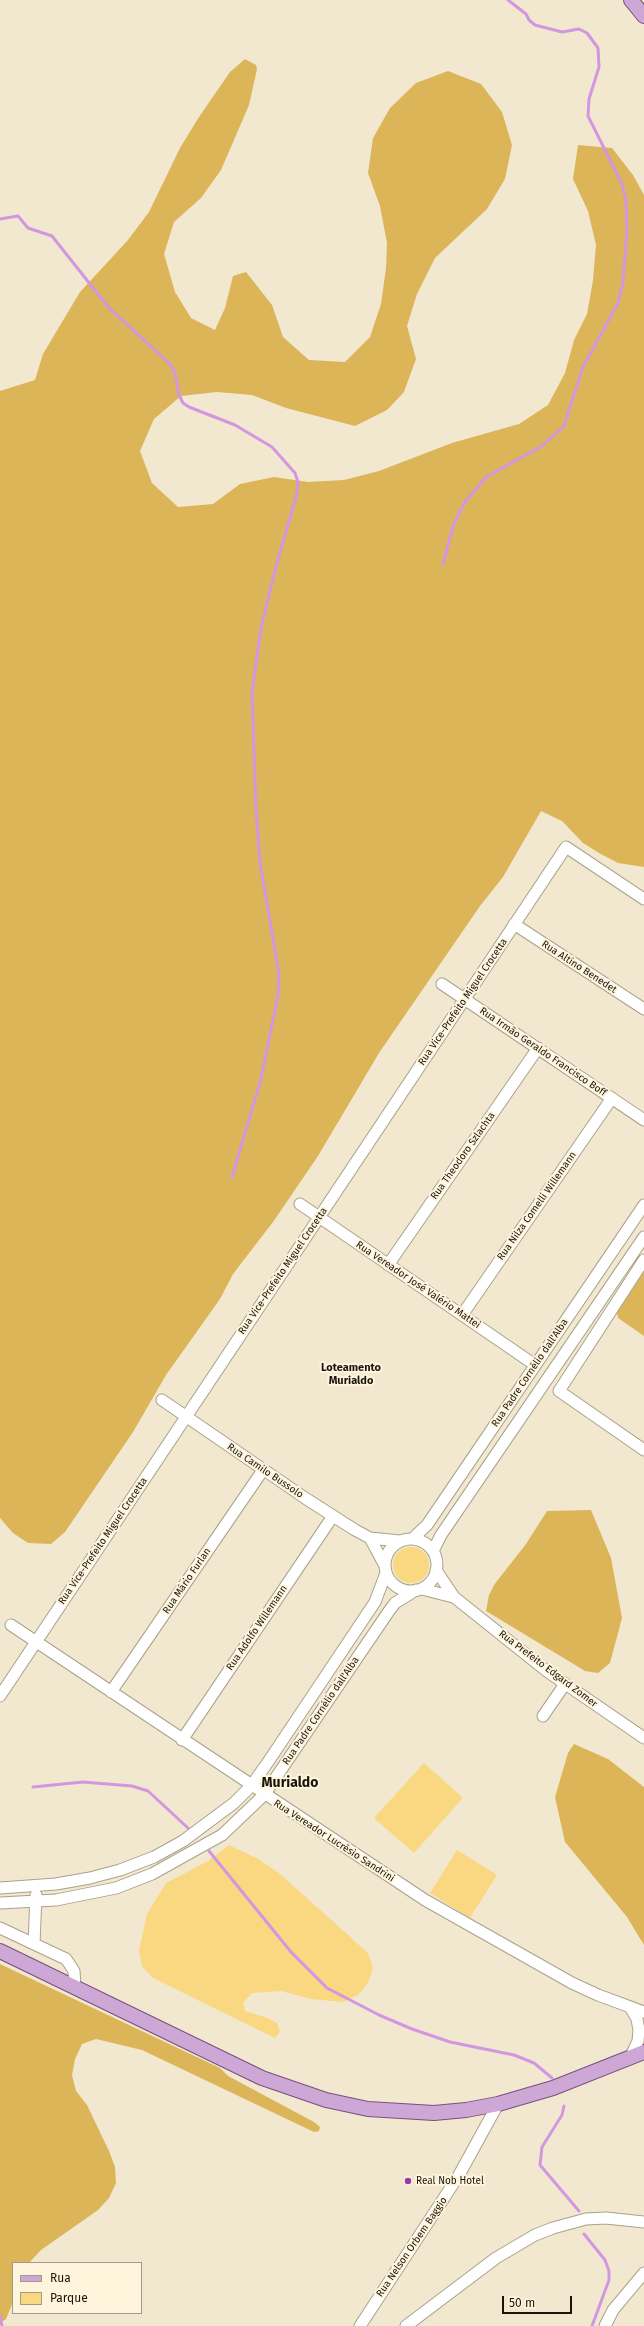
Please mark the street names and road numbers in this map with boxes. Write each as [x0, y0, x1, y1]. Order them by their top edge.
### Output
street label: Rua Vice-Prefeito Miguel Crocetta [416, 936, 510, 1068]
street label: Rua Altino Benedet [539, 938, 619, 996]
street label: Rua Irmão Geraldo Francisco Boff [477, 1005, 609, 1099]
street label: Rua Theodoro Szlachta [428, 1110, 498, 1202]
street label: Rua Nilza Comelli Willemann [495, 1149, 579, 1263]
street label: Rua Vice-Prefeito Miguel Crocetta [236, 1205, 330, 1337]
street label: Rua Vereador José Valério Mattei [353, 1239, 483, 1331]
street label: Rua Padre Cornélio dall'Alba [489, 1317, 571, 1429]
street label: Rua Camilo Bussolo [225, 1441, 305, 1501]
street label: Rua Vice-Prefeito Miguel Crocetta [56, 1475, 150, 1607]
street label: Rua Mário Furlan [161, 1546, 213, 1616]
street label: Rua Adolfo Willemann [224, 1583, 290, 1673]
street label: Rua Prefeito Edgard Zomer [496, 1628, 600, 1710]
street label: Rua Padre Cornélio dall'Alba [280, 1655, 362, 1767]
street label: Rua Vereador Lucrésio Sandrini [271, 1797, 397, 1885]
street label: Rua Nelson Orbem Baggio [374, 2195, 450, 2299]

